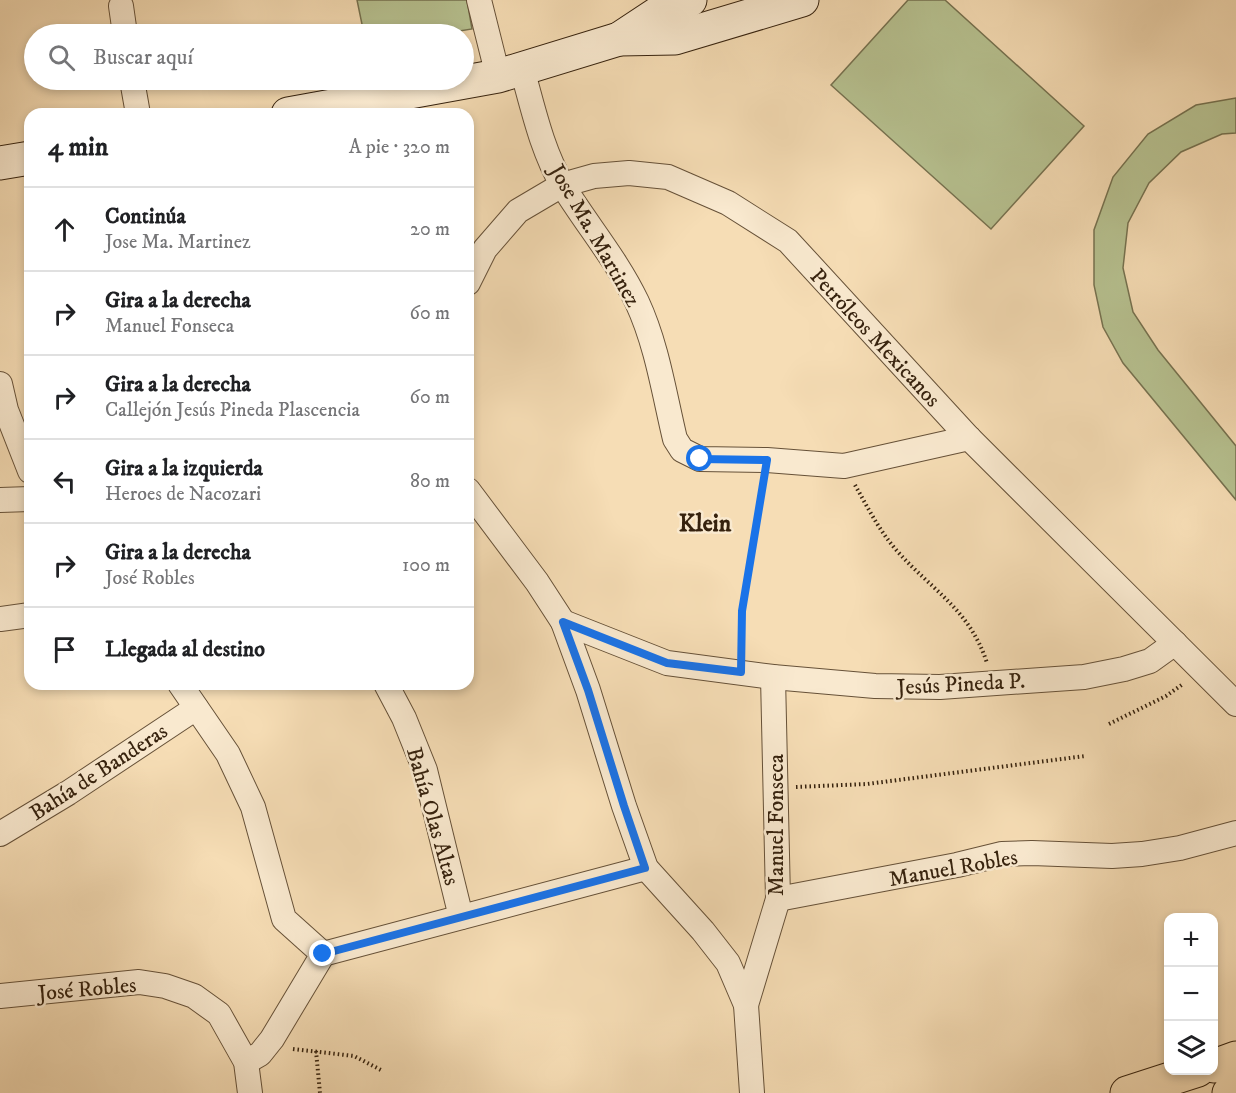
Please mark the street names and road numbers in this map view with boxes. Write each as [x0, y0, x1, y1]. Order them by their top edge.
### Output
street label: Jose Ma. Martinez [542, 158, 647, 312]
street label: Petróleos Mexicanos [804, 263, 946, 413]
street label: Jesús Pineda P. [894, 668, 1026, 701]
street label: Bahía de Banderas [25, 718, 173, 827]
street label: Bahía Olas Altas [400, 744, 465, 888]
street label: Manuel Fonseca [763, 753, 790, 896]
street label: Manuel Robles [887, 844, 1020, 893]
street label: José Robles [35, 972, 137, 1007]

